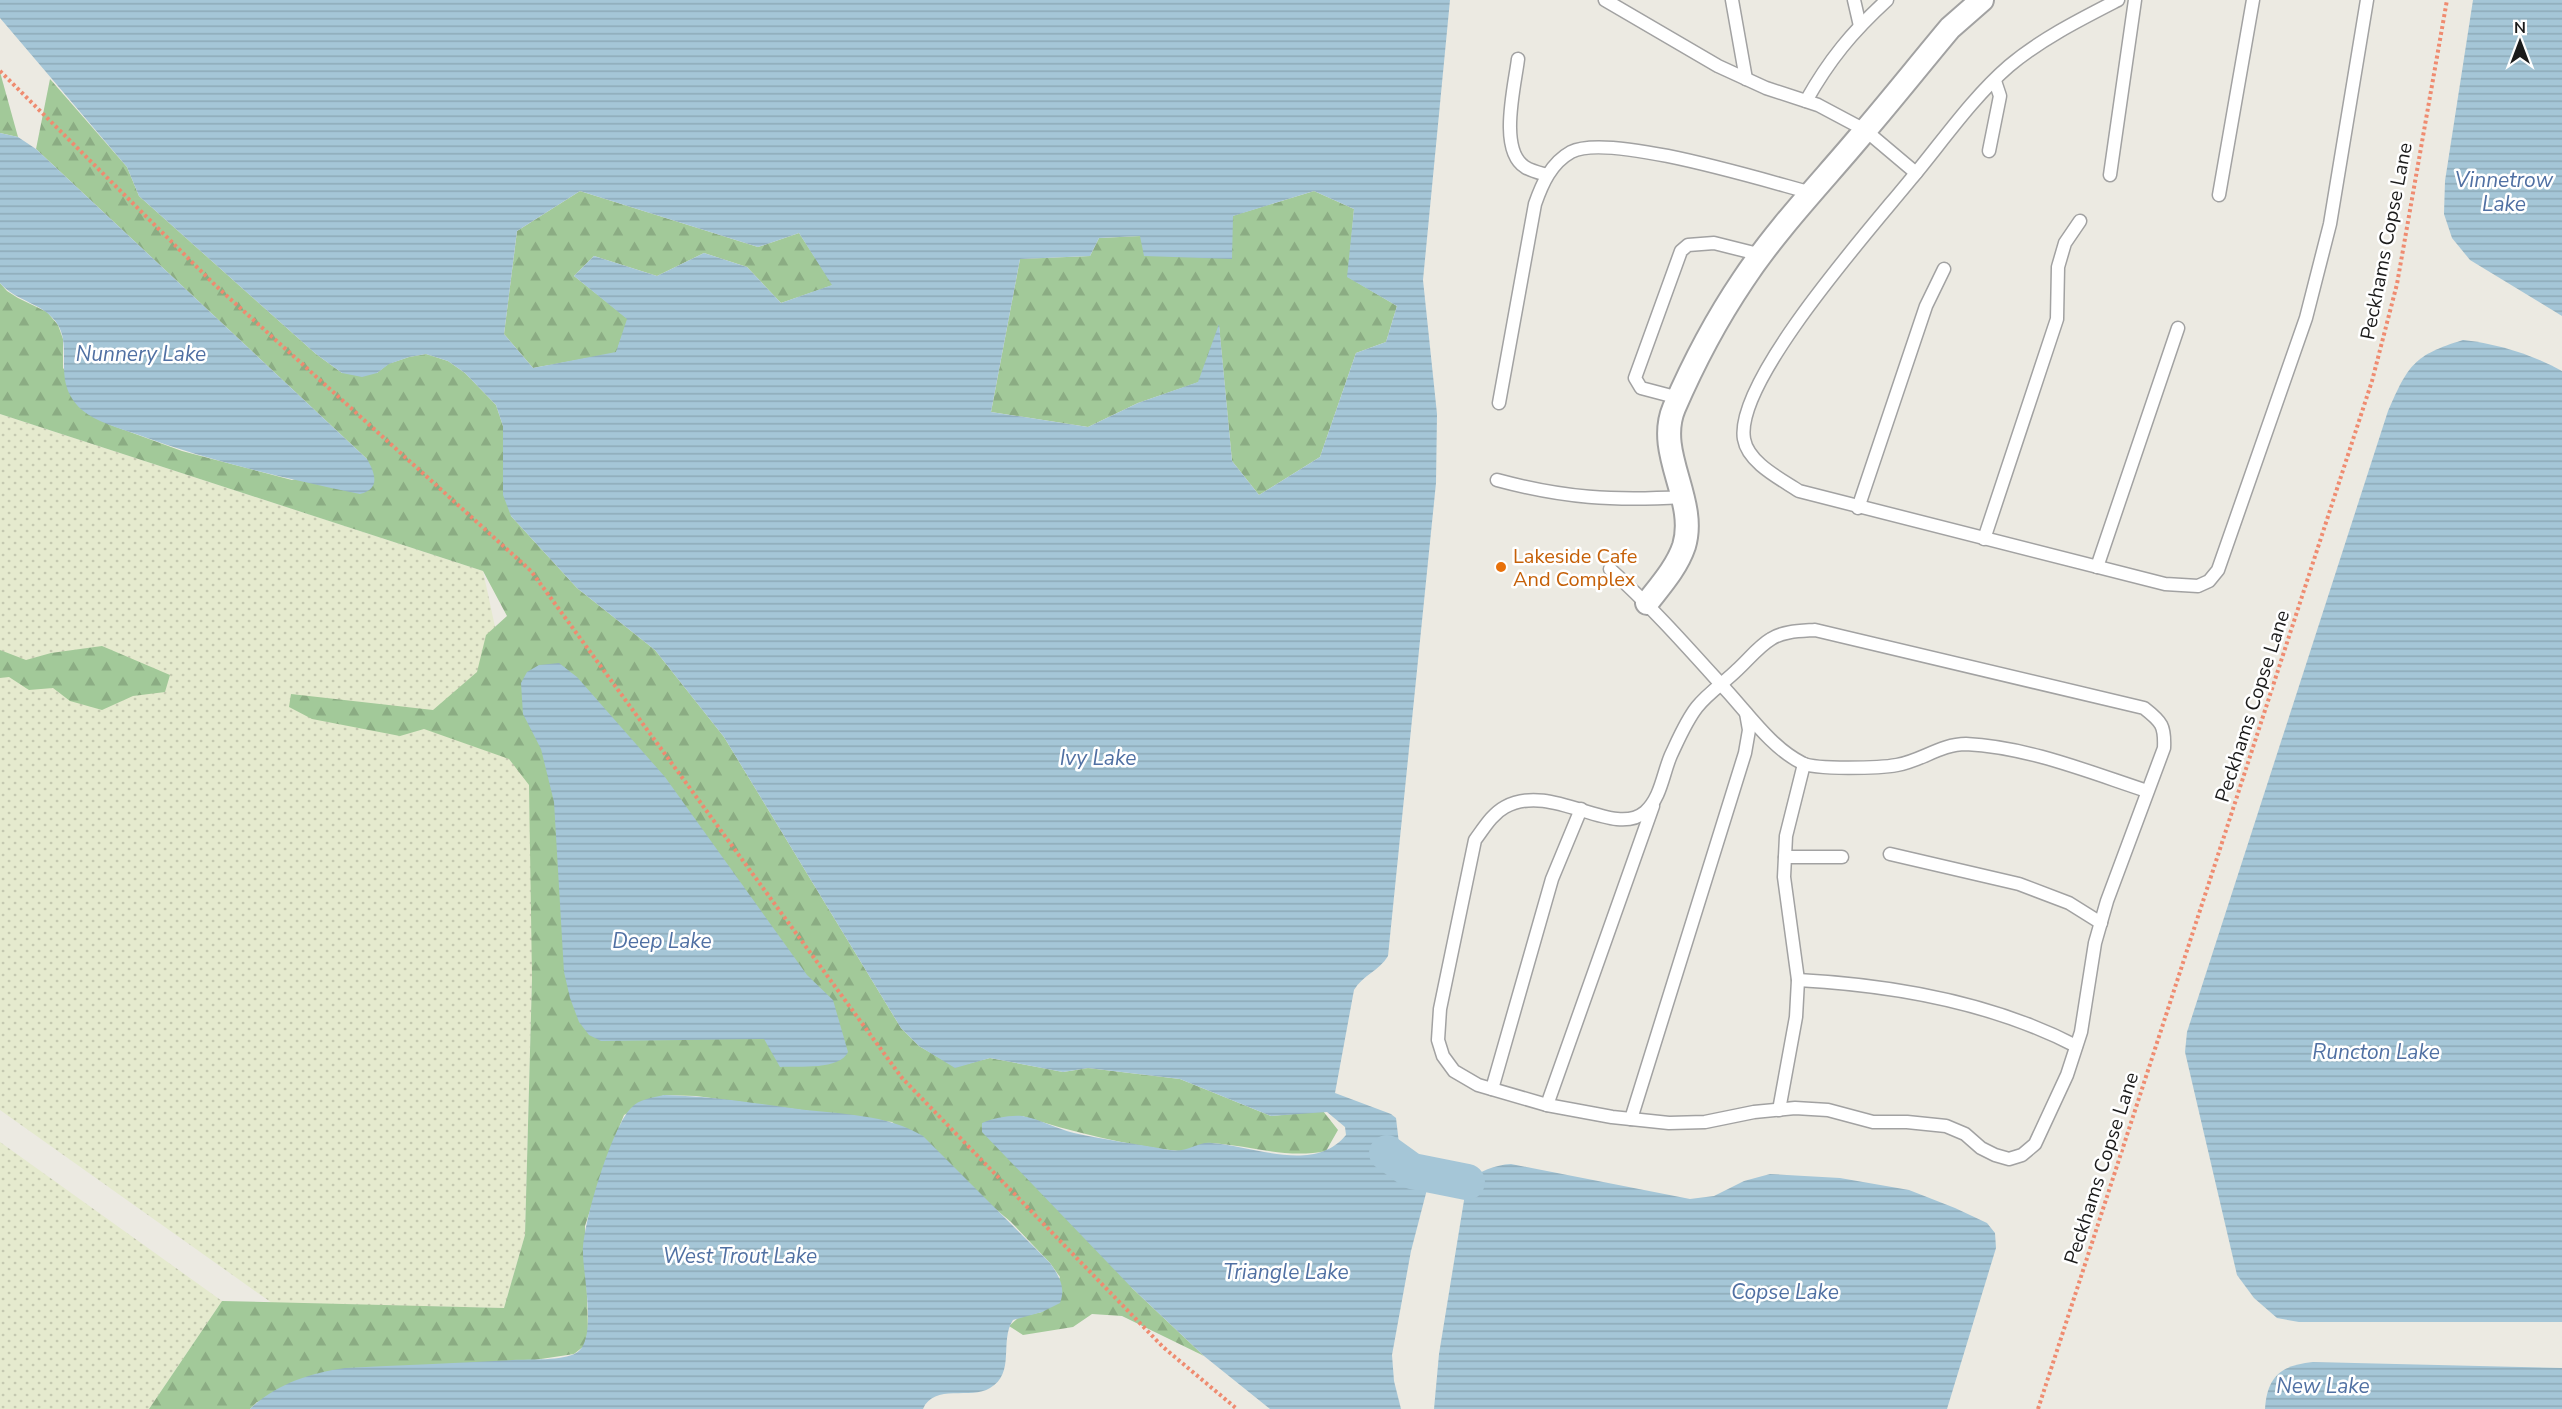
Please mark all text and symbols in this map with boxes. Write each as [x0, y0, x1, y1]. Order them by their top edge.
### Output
north arrow [2490, 12, 2550, 72]
text: N [2514, 17, 2526, 39]
street label: Peckhams Copse Lane [2354, 140, 2419, 342]
water label: Vinnetrow Lake [2455, 166, 2553, 218]
water label: Nunnery Lake [76, 340, 206, 368]
place label: Lakeside Cafe And Complex [1513, 543, 1637, 593]
marker: Lakeside Cafe And Complex [1494, 560, 1508, 574]
street label: Peckhams Copse Lane [2209, 607, 2296, 806]
water label: Ivy Lake [1060, 744, 1136, 772]
water label: Deep Lake [612, 927, 712, 955]
water label: Runcton Lake [2312, 1038, 2440, 1066]
street label: Peckhams Copse Lane [2058, 1069, 2145, 1268]
water label: West Trout Lake [663, 1242, 817, 1270]
water label: Triangle Lake [1223, 1258, 1349, 1286]
water label: Copse Lake [1731, 1278, 1839, 1306]
water label: New Lake [2276, 1372, 2370, 1400]

